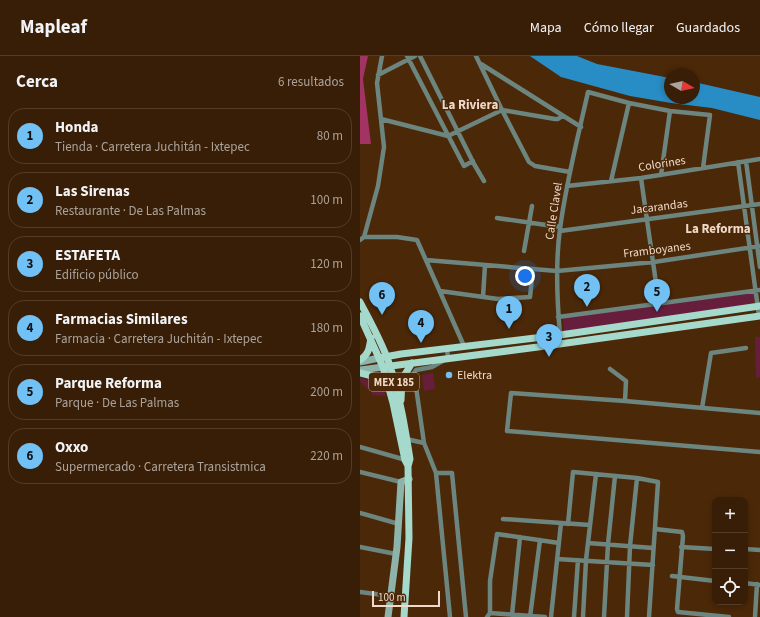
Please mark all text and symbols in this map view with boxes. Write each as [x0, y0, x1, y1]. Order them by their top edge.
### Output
text: Mapleaf [20, 14, 87, 41]
text: Mapa [530, 18, 562, 38]
text: Cómo llegar [584, 18, 654, 38]
text: Guardados [676, 18, 740, 38]
north arrow [664, 68, 700, 104]
text: Cerca [16, 70, 58, 94]
text: 6 resultados [278, 73, 344, 91]
district label: La Riviera [442, 96, 498, 114]
text: Honda [55, 117, 99, 138]
text: 1 [27, 127, 33, 145]
text: 80 m [317, 127, 343, 145]
text: Tienda · Carretera Juchitán - Ixtepec [55, 138, 250, 156]
street label: Colorines [637, 152, 687, 176]
text: Las Sirenas [55, 181, 130, 202]
street label: Calle Clavel [541, 181, 567, 241]
text: 2 [27, 191, 33, 209]
text: 100 m [310, 191, 343, 209]
street label: Jacarandas [629, 195, 689, 219]
text: Restaurante · De Las Palmas [55, 202, 206, 220]
district label: La Reforma [685, 220, 751, 238]
street label: Framboyanes [622, 237, 692, 263]
text: ESTAFETA [55, 245, 120, 266]
text: 3 [27, 255, 33, 273]
text: 120 m [310, 255, 343, 273]
text: Edificio público [55, 266, 139, 284]
your location [515, 266, 535, 286]
pin: 2 [574, 274, 600, 307]
pin: 5 [644, 279, 670, 312]
pin: 6 [369, 282, 395, 315]
pin: 1 [496, 296, 522, 329]
text: Farmacias Similares [55, 309, 188, 330]
pin: 4 [408, 310, 434, 343]
text: 4 [27, 319, 33, 337]
text: 180 m [310, 319, 343, 337]
pin: 3 [536, 324, 562, 357]
text: Farmacia · Carretera Juchitán - Ixtepec [55, 330, 262, 348]
place label: Elektra [457, 367, 492, 384]
marker: Elektra [444, 370, 454, 380]
text: Parque Reforma [55, 373, 162, 394]
road number: MEX 185 [369, 373, 419, 391]
text: 5 [27, 383, 33, 401]
text: 200 m [310, 383, 343, 401]
text: Parque · De Las Palmas [55, 394, 179, 412]
text: Oxxo [55, 437, 88, 458]
text: 6 [27, 447, 33, 465]
text: 220 m [310, 447, 343, 465]
text: Supermercado · Carretera Transistmica [55, 458, 266, 476]
map controls [712, 497, 748, 605]
button: + [712, 497, 748, 533]
button: − [712, 533, 748, 569]
button: locate [712, 569, 748, 605]
scale bar [372, 589, 440, 608]
text: 100 m [378, 590, 406, 605]

